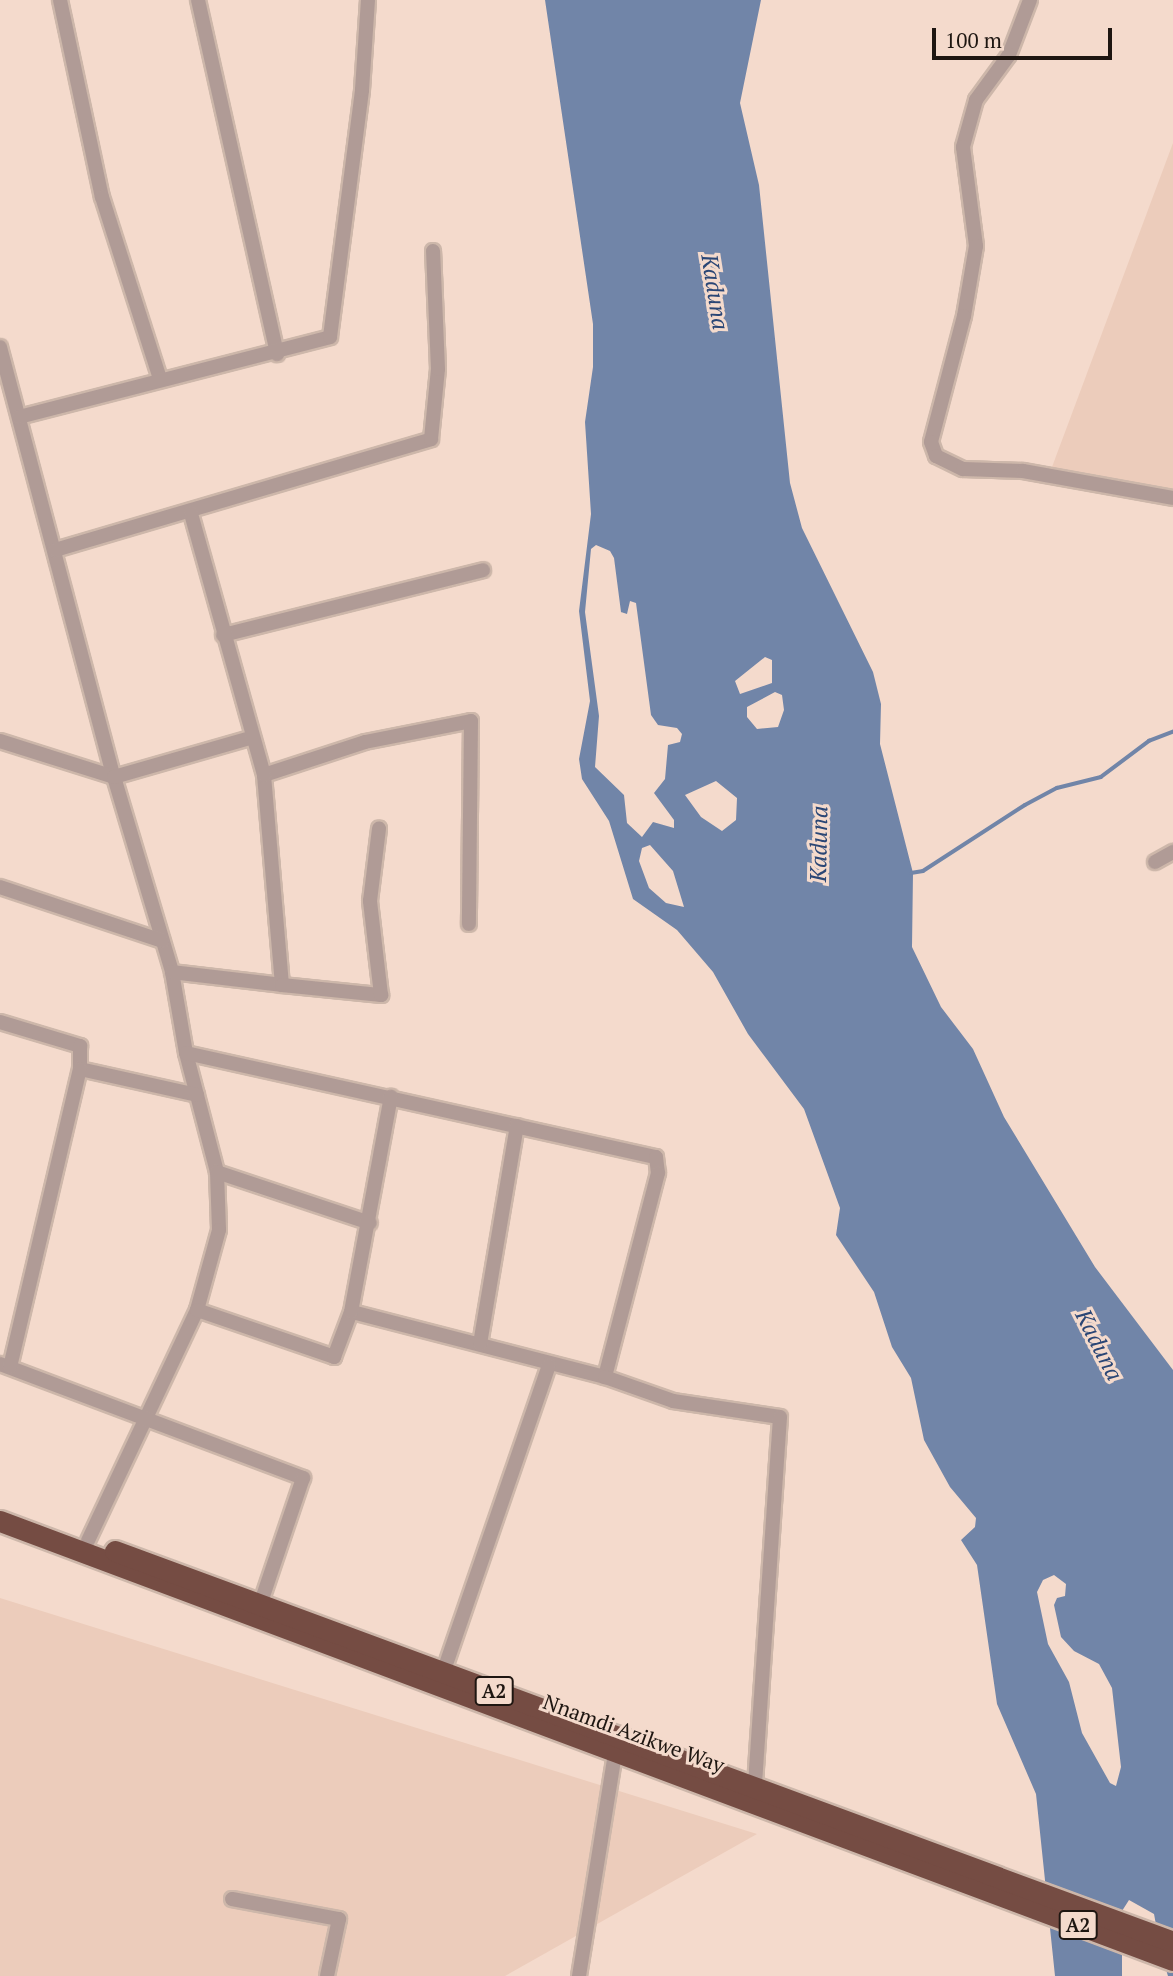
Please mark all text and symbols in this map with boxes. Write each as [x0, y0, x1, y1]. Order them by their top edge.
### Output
scale bar [935, 14, 1115, 58]
text: 100 m [945, 26, 1002, 54]
water label: Kaduna [695, 252, 735, 332]
water label: Kaduna [805, 806, 833, 882]
water label: Kaduna [1069, 1305, 1129, 1385]
road number: A2 [473, 1676, 515, 1707]
street label: Nnamdi Azikwe Way [540, 1688, 728, 1778]
road number: A2 [1057, 1910, 1099, 1940]

